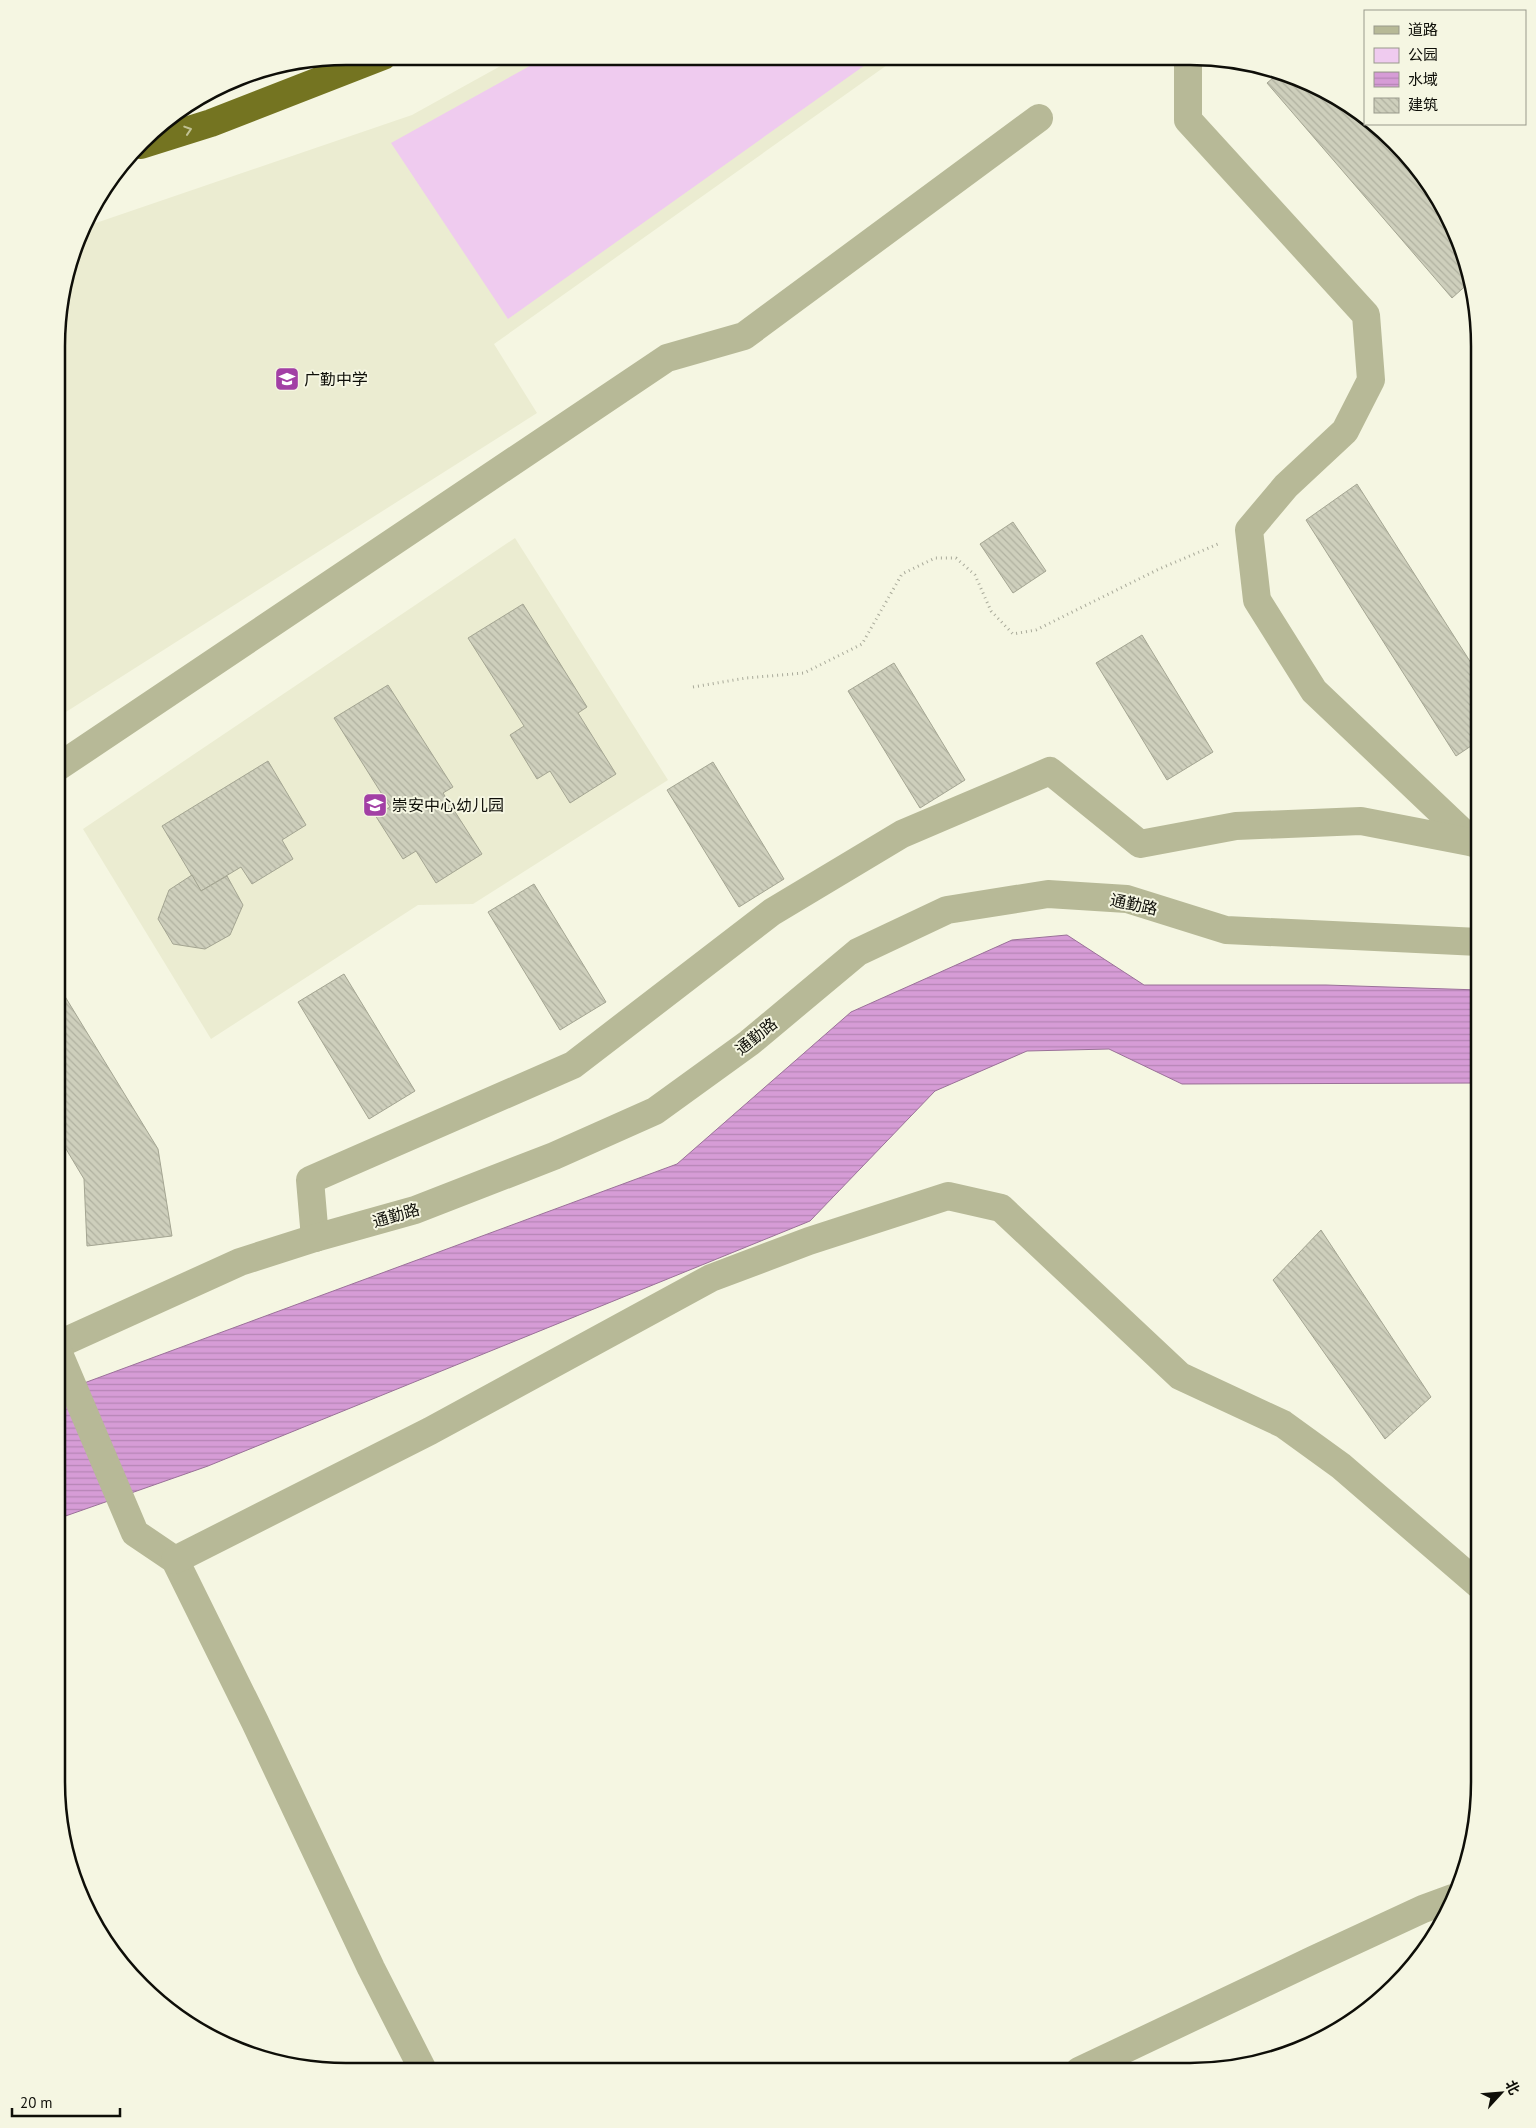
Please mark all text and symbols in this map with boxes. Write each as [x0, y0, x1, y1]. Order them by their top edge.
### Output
legend [1364, 10, 1526, 125]
text: 道路 [1408, 20, 1438, 39]
text: 公园 [1408, 45, 1438, 64]
text: 水域 [1408, 70, 1438, 89]
text: 建筑 [1408, 95, 1438, 114]
one-way arrow [183, 126, 191, 136]
school or university icon: 广勤中学 [274, 366, 300, 392]
place label: 广勤中学 [304, 369, 368, 389]
school or university icon: 崇安中心幼儿园 [362, 792, 388, 818]
place label: 崇安中心幼儿园 [392, 795, 504, 815]
street label: 通勤路 [1108, 889, 1160, 919]
street label: 通勤路 [731, 1013, 781, 1059]
street label: 通勤路 [370, 1199, 422, 1231]
north arrow [1476, 2068, 1526, 2118]
text: 北 [1502, 2077, 1524, 2098]
scale bar [12, 2086, 120, 2118]
text: 20 m [20, 2093, 53, 2112]

